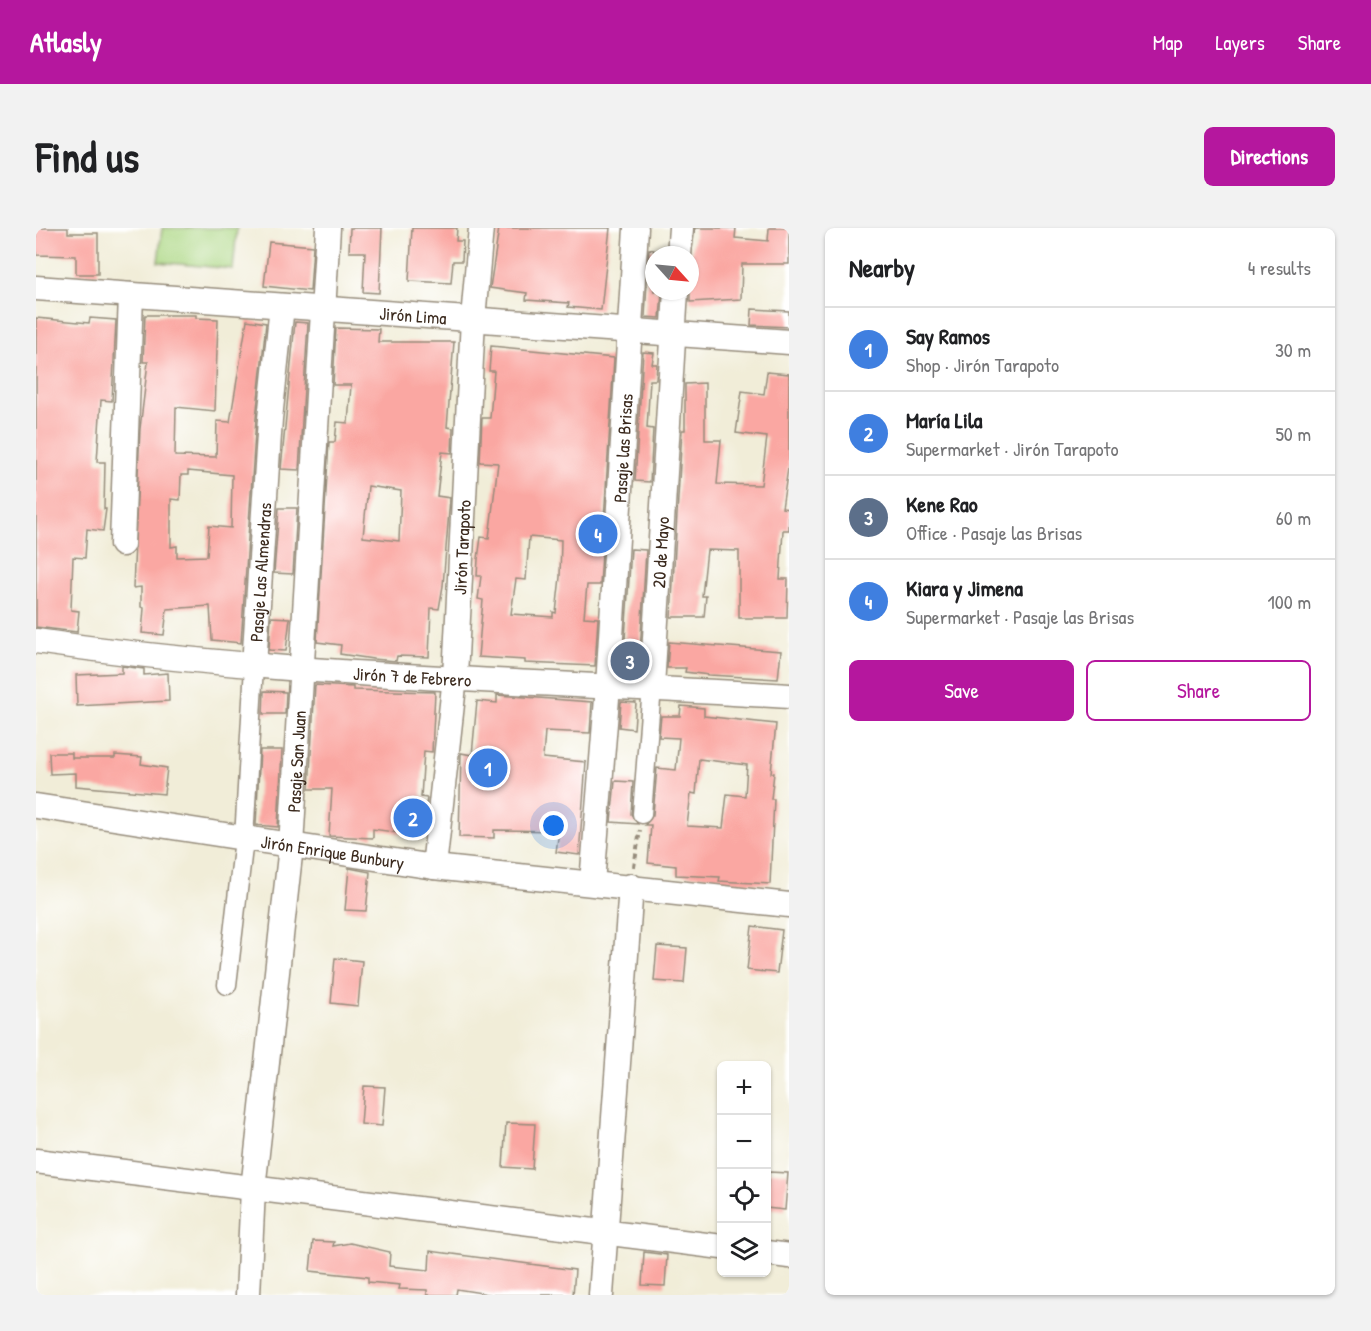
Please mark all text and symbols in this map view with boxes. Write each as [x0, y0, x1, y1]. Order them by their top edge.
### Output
text: Atlasly [30, 23, 102, 61]
text: Map [1153, 28, 1182, 57]
text: Layers [1215, 28, 1265, 57]
text: Share [1298, 28, 1341, 57]
button: Directions [1204, 127, 1335, 186]
text: Find us [36, 128, 139, 185]
north arrow [645, 246, 699, 300]
text: Nearby [849, 250, 915, 285]
text: 4 results [1248, 254, 1311, 281]
street label: Jirón Lima [379, 300, 447, 330]
text: Say Ramos [906, 321, 990, 351]
text: 1 [865, 336, 872, 363]
text: 30 m [1275, 336, 1311, 363]
text: Shop · Jirón Tarapoto [906, 351, 1059, 378]
street label: Pasaje las Brisas [607, 393, 638, 503]
text: María Lila [906, 405, 982, 435]
text: 2 [864, 420, 873, 447]
text: 50 m [1275, 420, 1311, 447]
text: Supermarket · Jirón Tarapoto [906, 435, 1118, 462]
text: Kene Rao [906, 489, 978, 519]
street label: Jirón Tarapoto [447, 499, 476, 595]
street label: Pasaje Las Almendras [243, 502, 277, 642]
text: 3 [864, 504, 873, 531]
text: 60 m [1276, 504, 1311, 531]
pin: 4 [578, 512, 618, 556]
street label: 20 de Mayo [646, 516, 675, 589]
text: Office · Pasaje las Brisas [906, 519, 1082, 546]
text: Kiara y Jimena [906, 573, 1023, 603]
text: 4 [865, 588, 872, 615]
text: 100 m [1268, 588, 1311, 615]
text: Supermarket · Pasaje las Brisas [906, 603, 1134, 630]
pin: 3 [610, 638, 650, 684]
street label: Jirón 7 de Febrero [352, 660, 472, 692]
button: Save [849, 660, 1074, 721]
button: Share [1086, 660, 1311, 721]
street label: Pasaje San Juan [281, 710, 312, 813]
pin: 1 [468, 746, 508, 790]
pin: 2 [394, 796, 433, 840]
your location [539, 811, 568, 840]
street label: Jirón Enrique Bunbury [259, 828, 406, 875]
map controls [717, 1061, 771, 1277]
button: + [717, 1061, 771, 1115]
button: − [717, 1115, 771, 1169]
button: locate [717, 1169, 771, 1223]
button: layers [717, 1223, 771, 1277]

